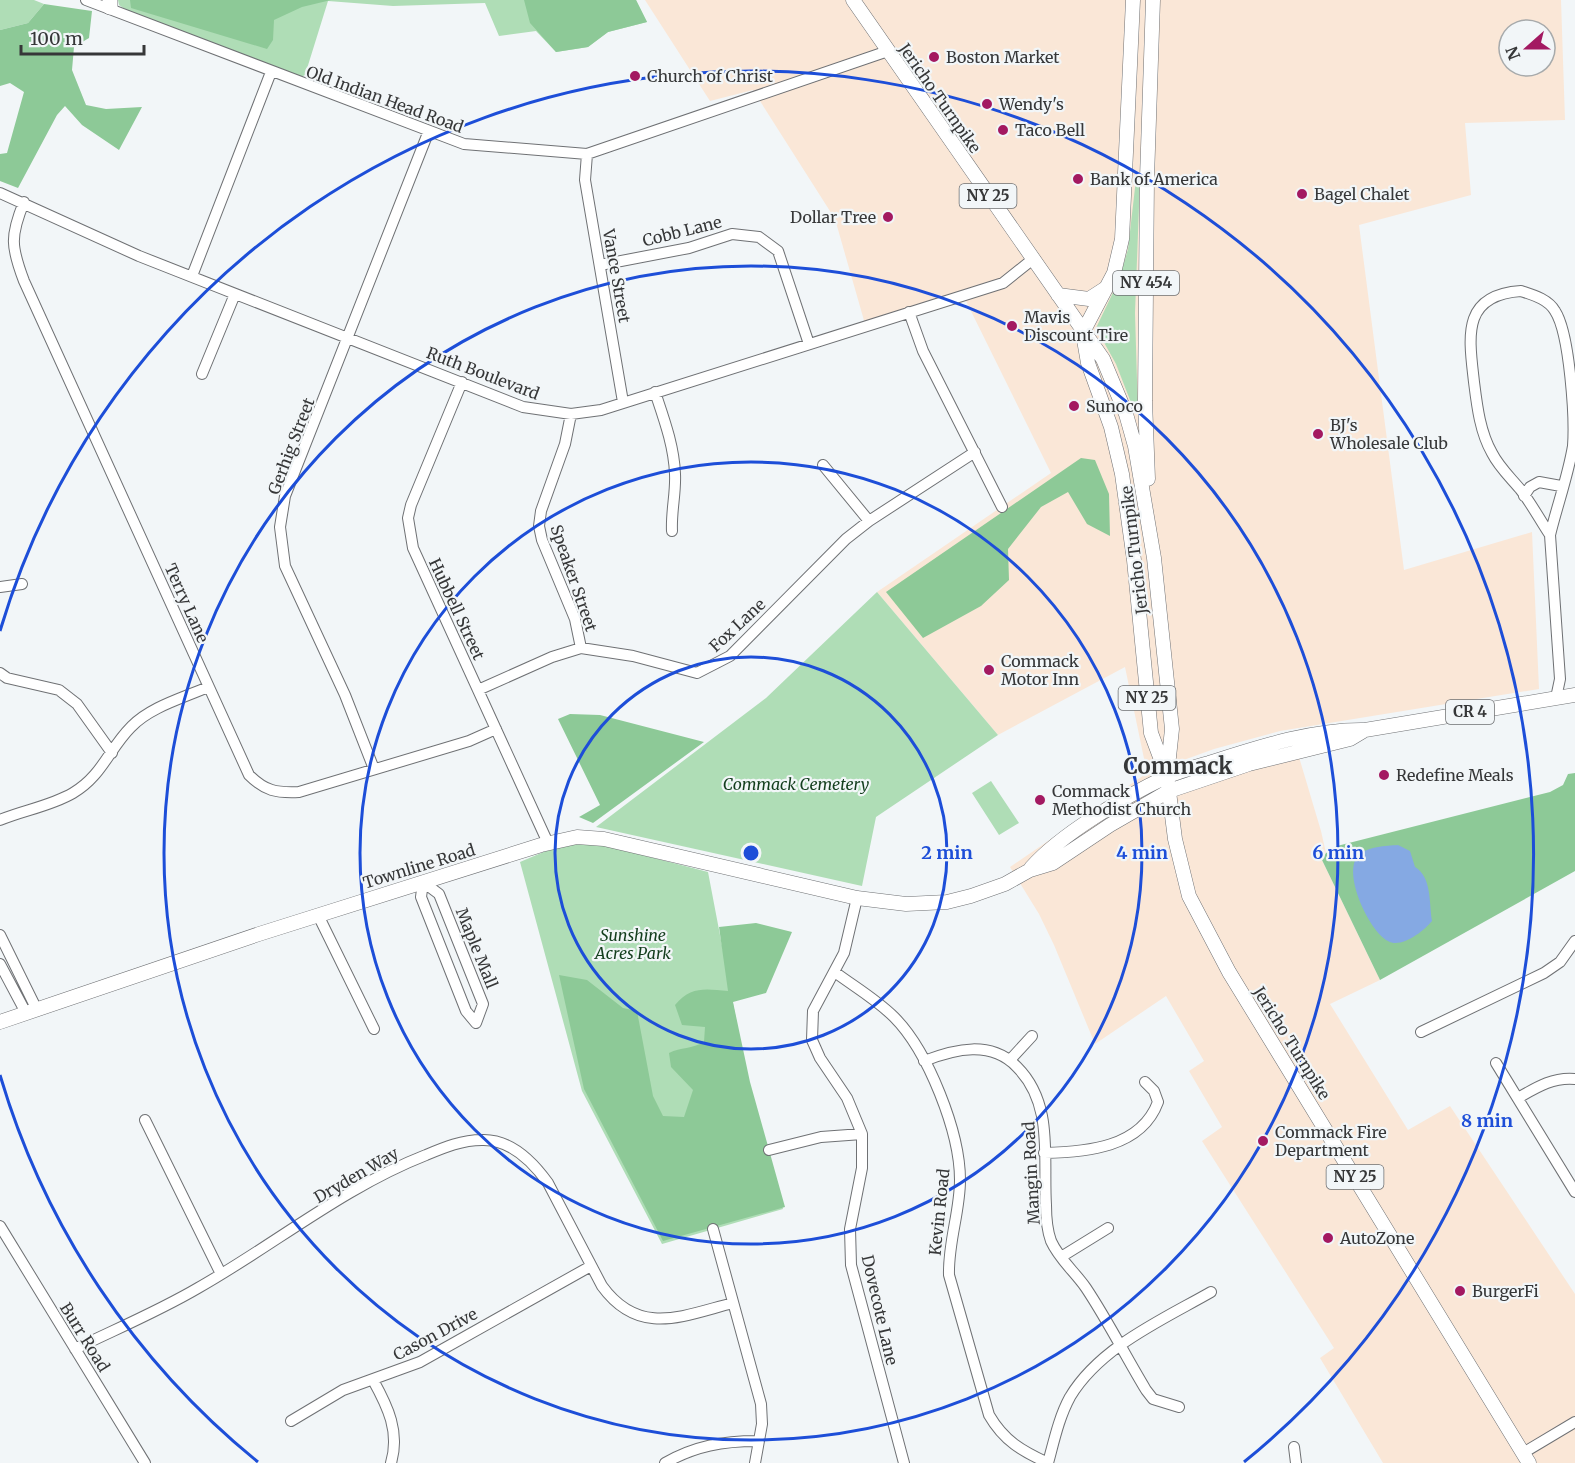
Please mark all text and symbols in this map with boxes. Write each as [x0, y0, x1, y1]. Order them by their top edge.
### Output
scale bar [21, 18, 144, 56]
north arrow [1497, 18, 1557, 78]
text: 100 m [30, 27, 83, 50]
street label: Jericho Turnpike [894, 38, 985, 157]
text: N [1501, 44, 1525, 63]
place label: Boston Market [946, 47, 1060, 67]
marker: Boston Market [927, 50, 941, 64]
street label: Old Indian Head Road [304, 61, 467, 137]
place label: Church of Christ [647, 66, 774, 86]
marker: Church of Christ [628, 69, 642, 83]
place label: Wendy's [998, 94, 1064, 114]
marker: Wendy's [980, 97, 994, 111]
place label: Taco Bell [1015, 120, 1085, 140]
marker: Taco Bell [996, 123, 1010, 137]
place label: Bank of America [1090, 169, 1218, 189]
marker: Bank of America [1071, 172, 1085, 186]
road number: NY 25 [960, 184, 1016, 208]
place label: Bagel Chalet [1314, 184, 1410, 204]
marker: Bagel Chalet [1295, 187, 1309, 201]
place label: Dollar Tree [790, 207, 876, 227]
marker: Dollar Tree [881, 210, 895, 224]
street label: Cobb Lane [640, 212, 724, 250]
street label: Vance Street [599, 227, 635, 325]
road number: NY 454 [1113, 271, 1179, 295]
place label: Mavis Discount Tire [1024, 307, 1128, 345]
marker: Mavis Discount Tire [1005, 319, 1019, 333]
street label: Ruth Boulevard [424, 342, 542, 404]
street label: Gerhig Street [263, 394, 319, 497]
place label: Sunoco [1086, 396, 1143, 416]
marker: Sunoco [1067, 399, 1081, 413]
place label: BJ's Wholesale Club [1329, 415, 1448, 453]
marker: BJ's Wholesale Club [1311, 427, 1325, 441]
street label: Jericho Turnpike [1116, 485, 1152, 616]
street label: Speaker Street [546, 522, 602, 635]
street label: Hubbell Street [425, 555, 490, 664]
street label: Terry Lane [161, 560, 213, 646]
street label: Fox Lane [705, 594, 769, 656]
place label: Commack Motor Inn [1001, 651, 1080, 689]
marker: Commack Motor Inn [982, 663, 996, 677]
road number: NY 25 [1118, 686, 1176, 710]
road number: CR 4 [1446, 700, 1494, 724]
district label: Commack [1123, 752, 1233, 780]
place label: Redefine Meals [1396, 765, 1514, 785]
marker: Redefine Meals [1377, 768, 1391, 782]
park label: Commack Cemetery [723, 774, 869, 794]
place label: Commack Methodist Church [1052, 781, 1191, 819]
marker: Commack Methodist Church [1033, 793, 1047, 807]
street label: Townline Road [361, 839, 478, 893]
text: 2 min [921, 841, 973, 864]
text: 4 min [1116, 841, 1168, 864]
text: 6 min [1312, 841, 1364, 864]
centre of rings [741, 843, 761, 863]
street label: Maple Mall [452, 905, 502, 991]
park label: Sunshine Acres Park [593, 925, 671, 963]
street label: Jericho Turnpike [1249, 982, 1335, 1103]
text: 8 min [1461, 1109, 1513, 1132]
street label: Mangin Road [1018, 1121, 1044, 1225]
place label: Commack Fire Department [1275, 1122, 1387, 1160]
marker: Commack Fire Department [1256, 1134, 1270, 1148]
street label: Dryden Way [310, 1142, 402, 1207]
road number: NY 25 [1326, 1165, 1384, 1189]
street label: Kevin Road [924, 1167, 954, 1256]
place label: AutoZone [1339, 1228, 1414, 1248]
marker: AutoZone [1321, 1231, 1335, 1245]
street label: Dovecote Lane [858, 1253, 902, 1367]
place label: BurgerFi [1472, 1281, 1539, 1301]
marker: BurgerFi [1453, 1284, 1467, 1298]
street label: Burr Road [56, 1299, 114, 1376]
street label: Cason Drive [390, 1304, 480, 1364]

